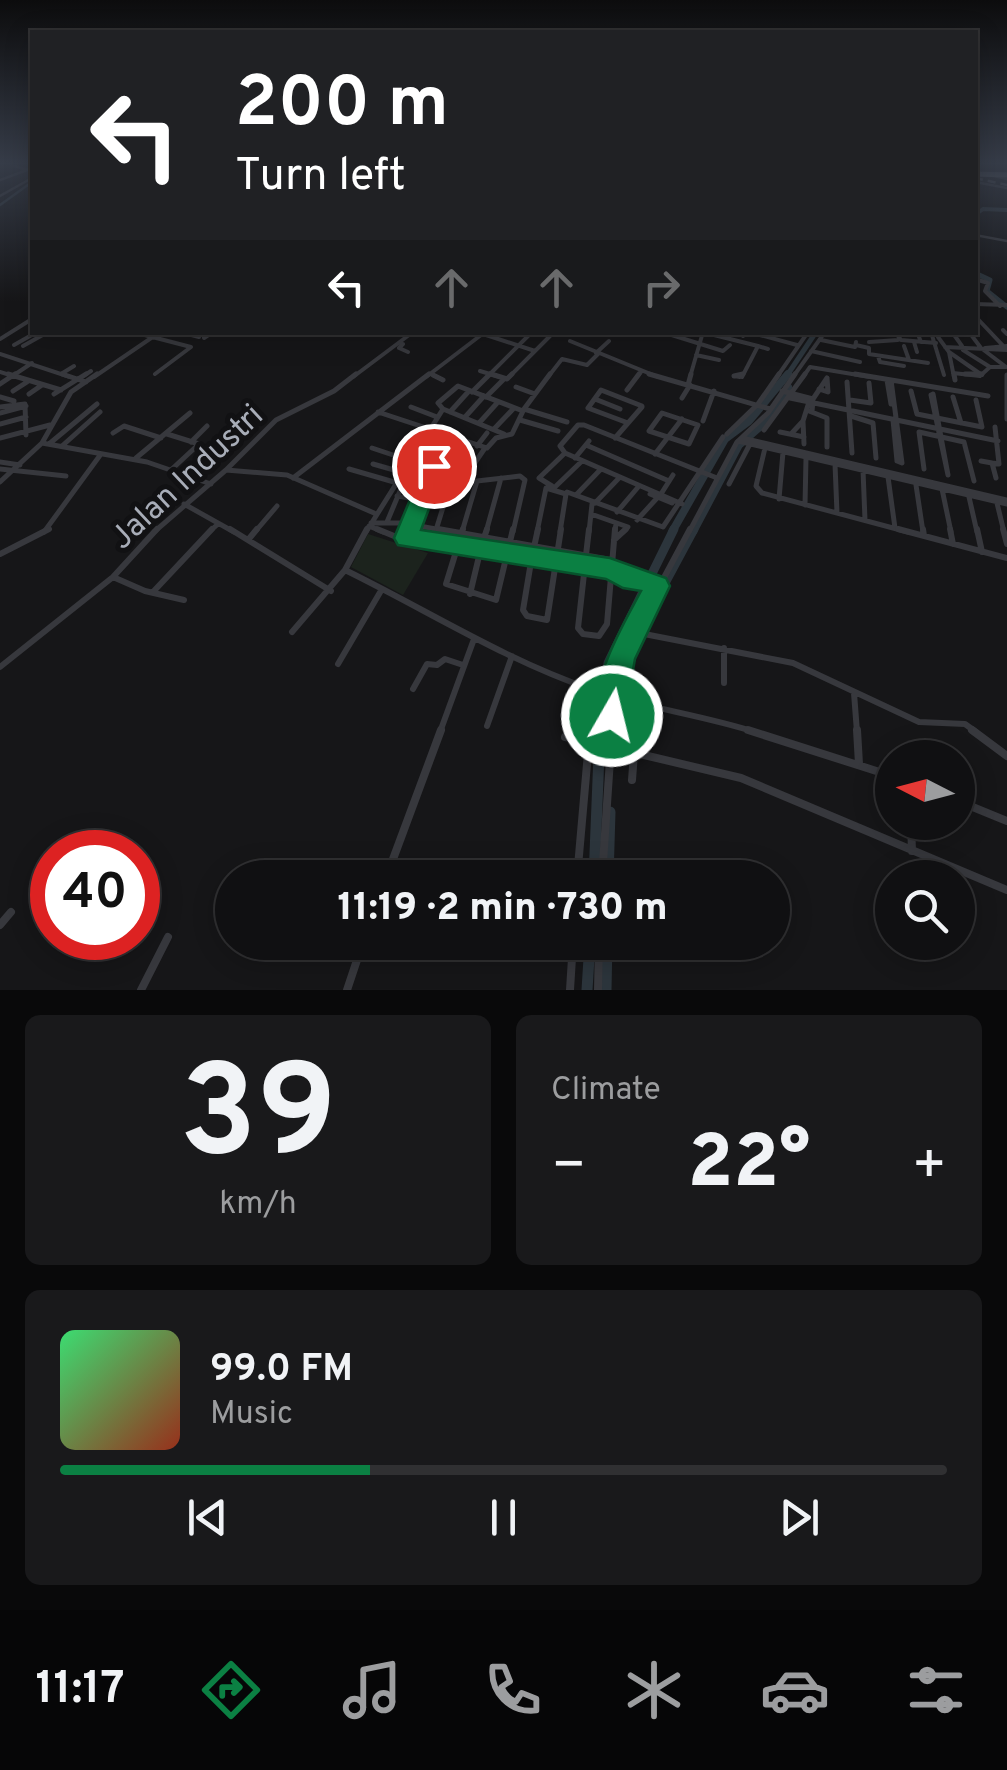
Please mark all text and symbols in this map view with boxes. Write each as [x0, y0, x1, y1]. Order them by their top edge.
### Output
text: 200 m [235, 62, 449, 151]
icon: left [70, 70, 200, 200]
text: Turn left [235, 149, 406, 206]
icon: left [319, 260, 374, 315]
icon: ahead [424, 260, 479, 315]
icon: ahead [529, 260, 584, 315]
icon: right [634, 260, 689, 315]
street label: Jalan Industri [103, 397, 273, 559]
pin [392, 424, 477, 509]
icon: arrive [407, 439, 462, 494]
position arrow [560, 664, 664, 768]
north arrow [875, 740, 975, 840]
map controls [875, 740, 975, 960]
speed limit sign: 40 [30, 830, 160, 960]
button: search [875, 860, 975, 960]
text: 11:19 · 2 min · 730 m [337, 885, 668, 934]
text: 39 [179, 1037, 337, 1202]
text: Climate [551, 1071, 661, 1111]
text: 22° [687, 1119, 811, 1214]
text: − [551, 1133, 586, 1203]
text: + [912, 1133, 947, 1203]
text: km/h [219, 1185, 297, 1225]
text: 99.0 FM [210, 1346, 353, 1395]
text: Music [210, 1395, 293, 1435]
icon: previous [180, 1490, 235, 1545]
icon: pause [476, 1490, 531, 1545]
icon: next [772, 1490, 827, 1545]
icon: directions [196, 1655, 266, 1725]
icon: music [337, 1655, 407, 1725]
icon: phone [478, 1655, 548, 1725]
icon: climate [619, 1655, 689, 1725]
icon: car [760, 1655, 830, 1725]
icon: filters [901, 1655, 971, 1725]
text: 11:17 [36, 1662, 125, 1719]

